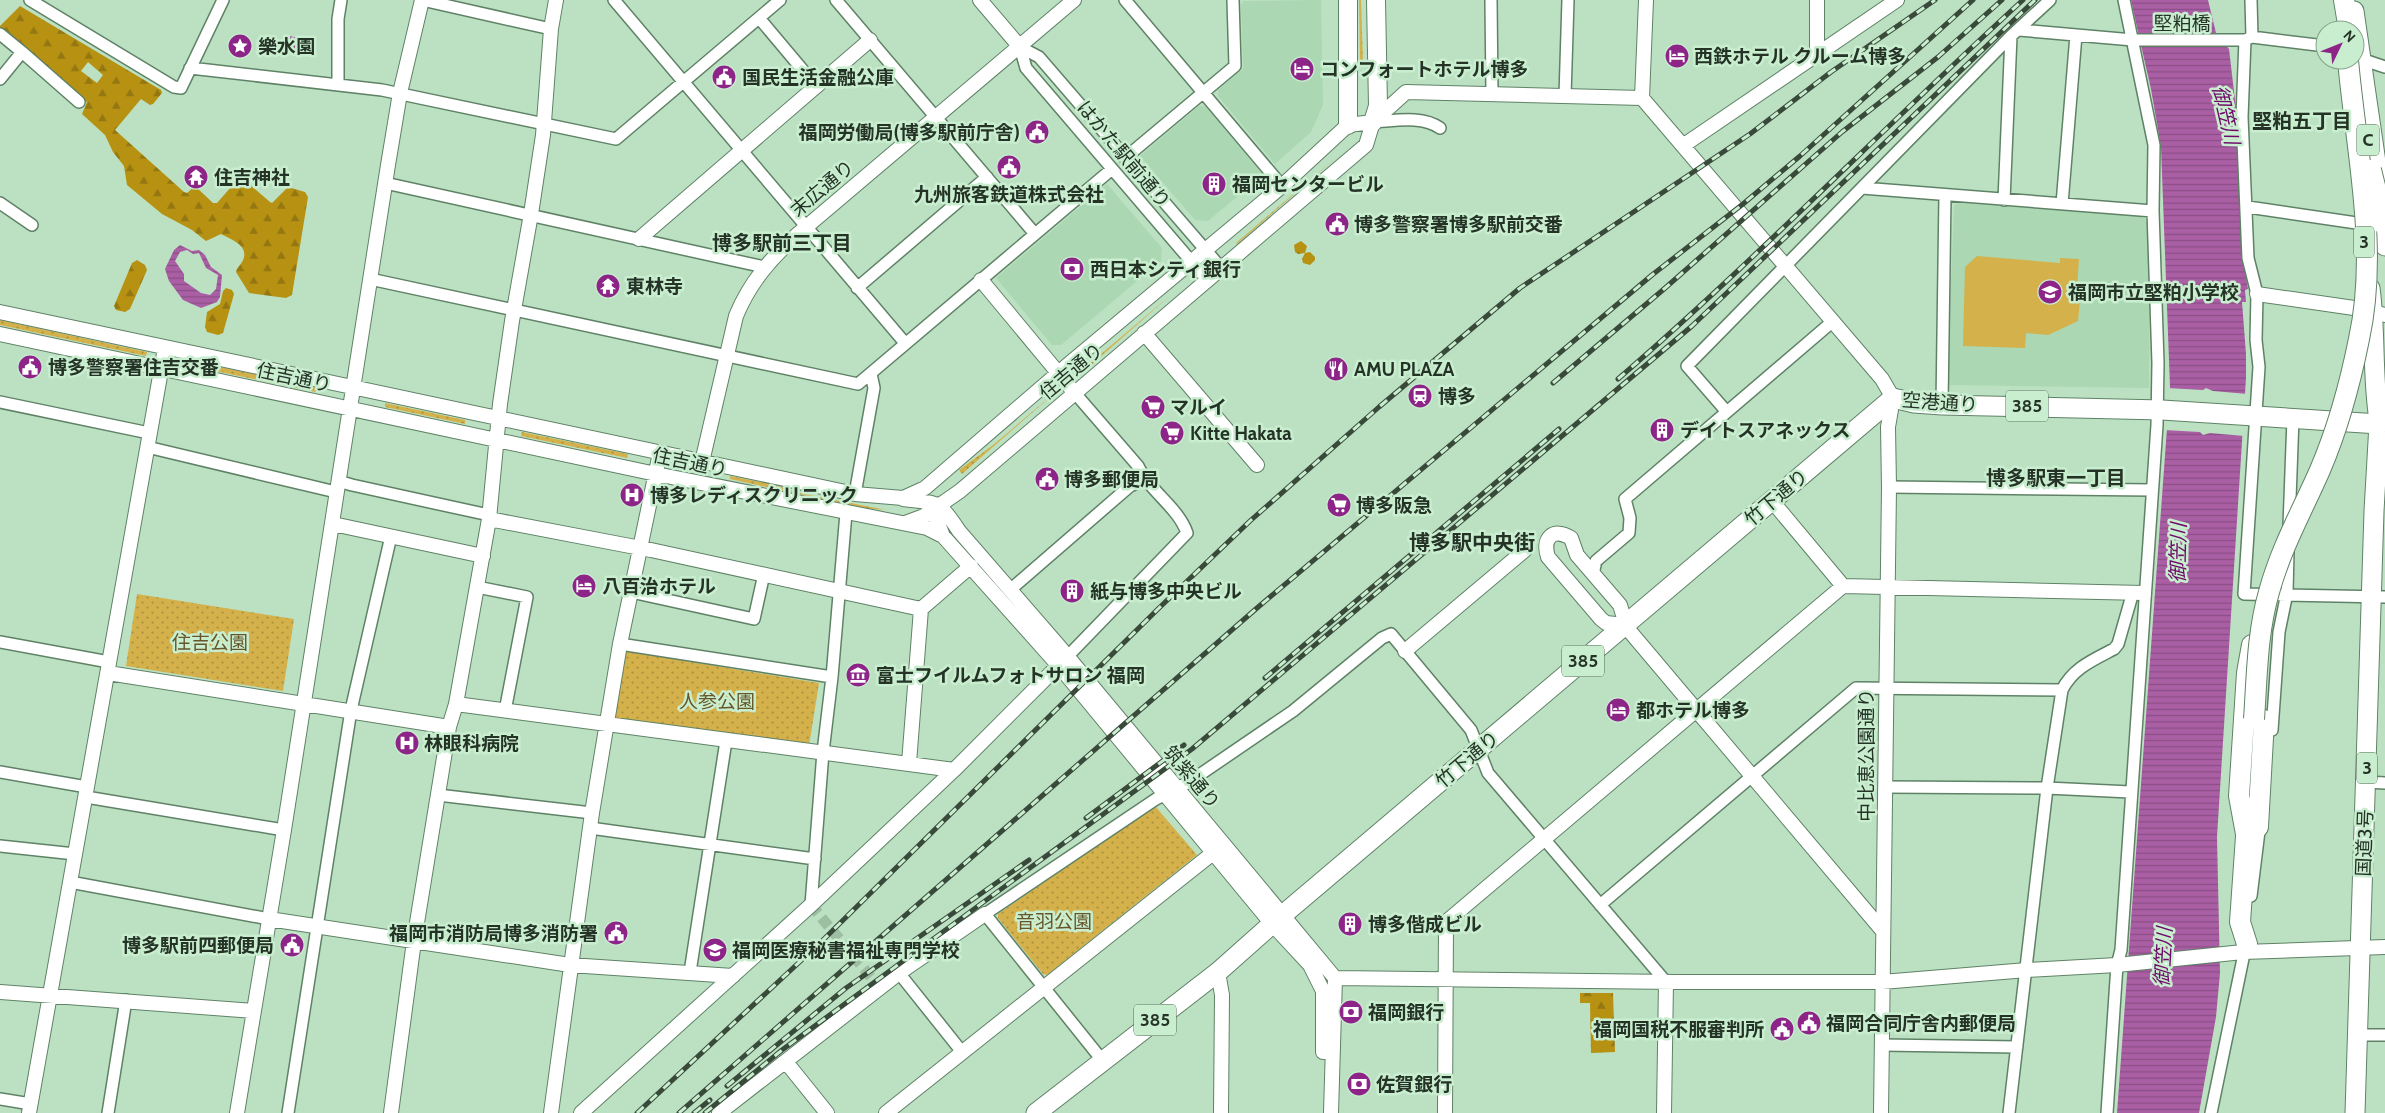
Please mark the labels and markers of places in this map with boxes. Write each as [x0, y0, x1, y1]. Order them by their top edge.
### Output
place icon: 樂水園 [227, 33, 253, 59]
place label: 樂水園 [258, 35, 315, 58]
hotel icon: 西鉄ホテル クルーム博多 [1664, 43, 1690, 69]
place label: 西鉄ホテル クルーム博多 [1694, 45, 1906, 68]
hotel icon: コンフォートホテル博多 [1289, 56, 1315, 82]
place label: コンフォートホテル博多 [1320, 58, 1528, 81]
public building icon: 国民生活金融公庫 [711, 64, 737, 90]
place label: 国民生活金融公庫 [742, 66, 894, 89]
public building icon: 福岡労働局(博多駅前庁舎) [1024, 119, 1050, 145]
place label: 福岡労働局(博多駅前庁舎) [799, 121, 1020, 144]
public building icon: 九州旅客鉄道株式会社 [996, 154, 1022, 180]
temple icon: 住吉神社 [183, 164, 209, 190]
place label: 住吉神社 [214, 166, 290, 189]
building icon: 福岡センタービル [1201, 171, 1227, 197]
place label: 福岡センタービル [1232, 173, 1384, 196]
place label: 九州旅客鉄道株式会社 [914, 183, 1104, 206]
public building icon: 博多警察署博多駅前交番 [1324, 211, 1350, 237]
place label: 博多警察署博多駅前交番 [1354, 213, 1563, 236]
bank icon: 西日本シティ銀行 [1059, 256, 1085, 282]
place label: 西日本シティ銀行 [1090, 258, 1241, 281]
temple icon: 東林寺 [595, 273, 621, 299]
place label: 東林寺 [626, 275, 683, 298]
school or university icon: 福岡市立堅粕小学校 [2037, 279, 2063, 305]
place label: 福岡市立堅粕小学校 [2068, 281, 2239, 304]
public building icon: 博多警察署住吉交番 [17, 354, 43, 380]
place label: 博多警察署住吉交番 [48, 356, 219, 379]
restaurant icon: AMU PLAZA [1323, 356, 1349, 382]
place label: AMU PLAZA [1354, 358, 1455, 381]
station icon: 博多 [1407, 383, 1433, 409]
place label: 博多 [1438, 385, 1476, 408]
supermarket icon: マルイ [1140, 394, 1166, 420]
place label: マルイ [1170, 396, 1227, 419]
building icon: デイトスアネックス [1649, 417, 1675, 443]
place label: デイトスアネックス [1680, 419, 1850, 442]
supermarket icon: Kitte Hakata [1159, 420, 1185, 446]
place label: Kitte Hakata [1190, 422, 1292, 445]
public building icon: 博多郵便局 [1034, 466, 1060, 492]
place label: 博多郵便局 [1064, 468, 1159, 491]
hospital icon: 博多レディスクリニック [619, 482, 645, 508]
place label: 博多レディスクリニック [650, 484, 858, 507]
supermarket icon: 博多阪急 [1326, 492, 1352, 518]
place label: 博多阪急 [1356, 494, 1432, 517]
hotel icon: 八百治ホテル [571, 573, 597, 599]
place label: 八百治ホテル [602, 575, 716, 598]
building icon: 紙与博多中央ビル [1059, 578, 1085, 604]
place label: 紙与博多中央ビル [1090, 580, 1242, 603]
museum icon: 富士フイルムフォトサロン 福岡 [845, 662, 871, 688]
place label: 富士フイルムフォトサロン 福岡 [876, 664, 1145, 687]
hotel icon: 都ホテル博多 [1605, 697, 1631, 723]
place label: 都ホテル博多 [1636, 699, 1750, 722]
hospital icon: 林眼科病院 [394, 730, 420, 756]
place label: 林眼科病院 [424, 732, 519, 755]
building icon: 博多偕成ビル [1337, 911, 1363, 937]
place label: 博多偕成ビル [1368, 913, 1482, 936]
public building icon: 福岡市消防局博多消防署 [603, 920, 629, 946]
place label: 福岡市消防局博多消防署 [389, 922, 598, 945]
public building icon: 博多駅前四郵便局 [279, 932, 305, 958]
place label: 博多駅前四郵便局 [122, 934, 274, 957]
school or university icon: 福岡医療秘書福祉専門学校 [702, 937, 728, 963]
place label: 福岡医療秘書福祉専門学校 [732, 939, 960, 962]
bank icon: 福岡銀行 [1338, 999, 1364, 1025]
place label: 福岡銀行 [1368, 1001, 1444, 1024]
public building icon: 福岡合同庁舎内郵便局 [1796, 1010, 1822, 1036]
place label: 福岡合同庁舎内郵便局 [1826, 1012, 2016, 1035]
public building icon: 福岡国税不服審判所 [1769, 1016, 1795, 1042]
place label: 福岡国税不服審判所 [1593, 1018, 1764, 1041]
bank icon: 佐賀銀行 [1346, 1071, 1372, 1097]
place label: 佐賀銀行 [1376, 1073, 1452, 1096]

